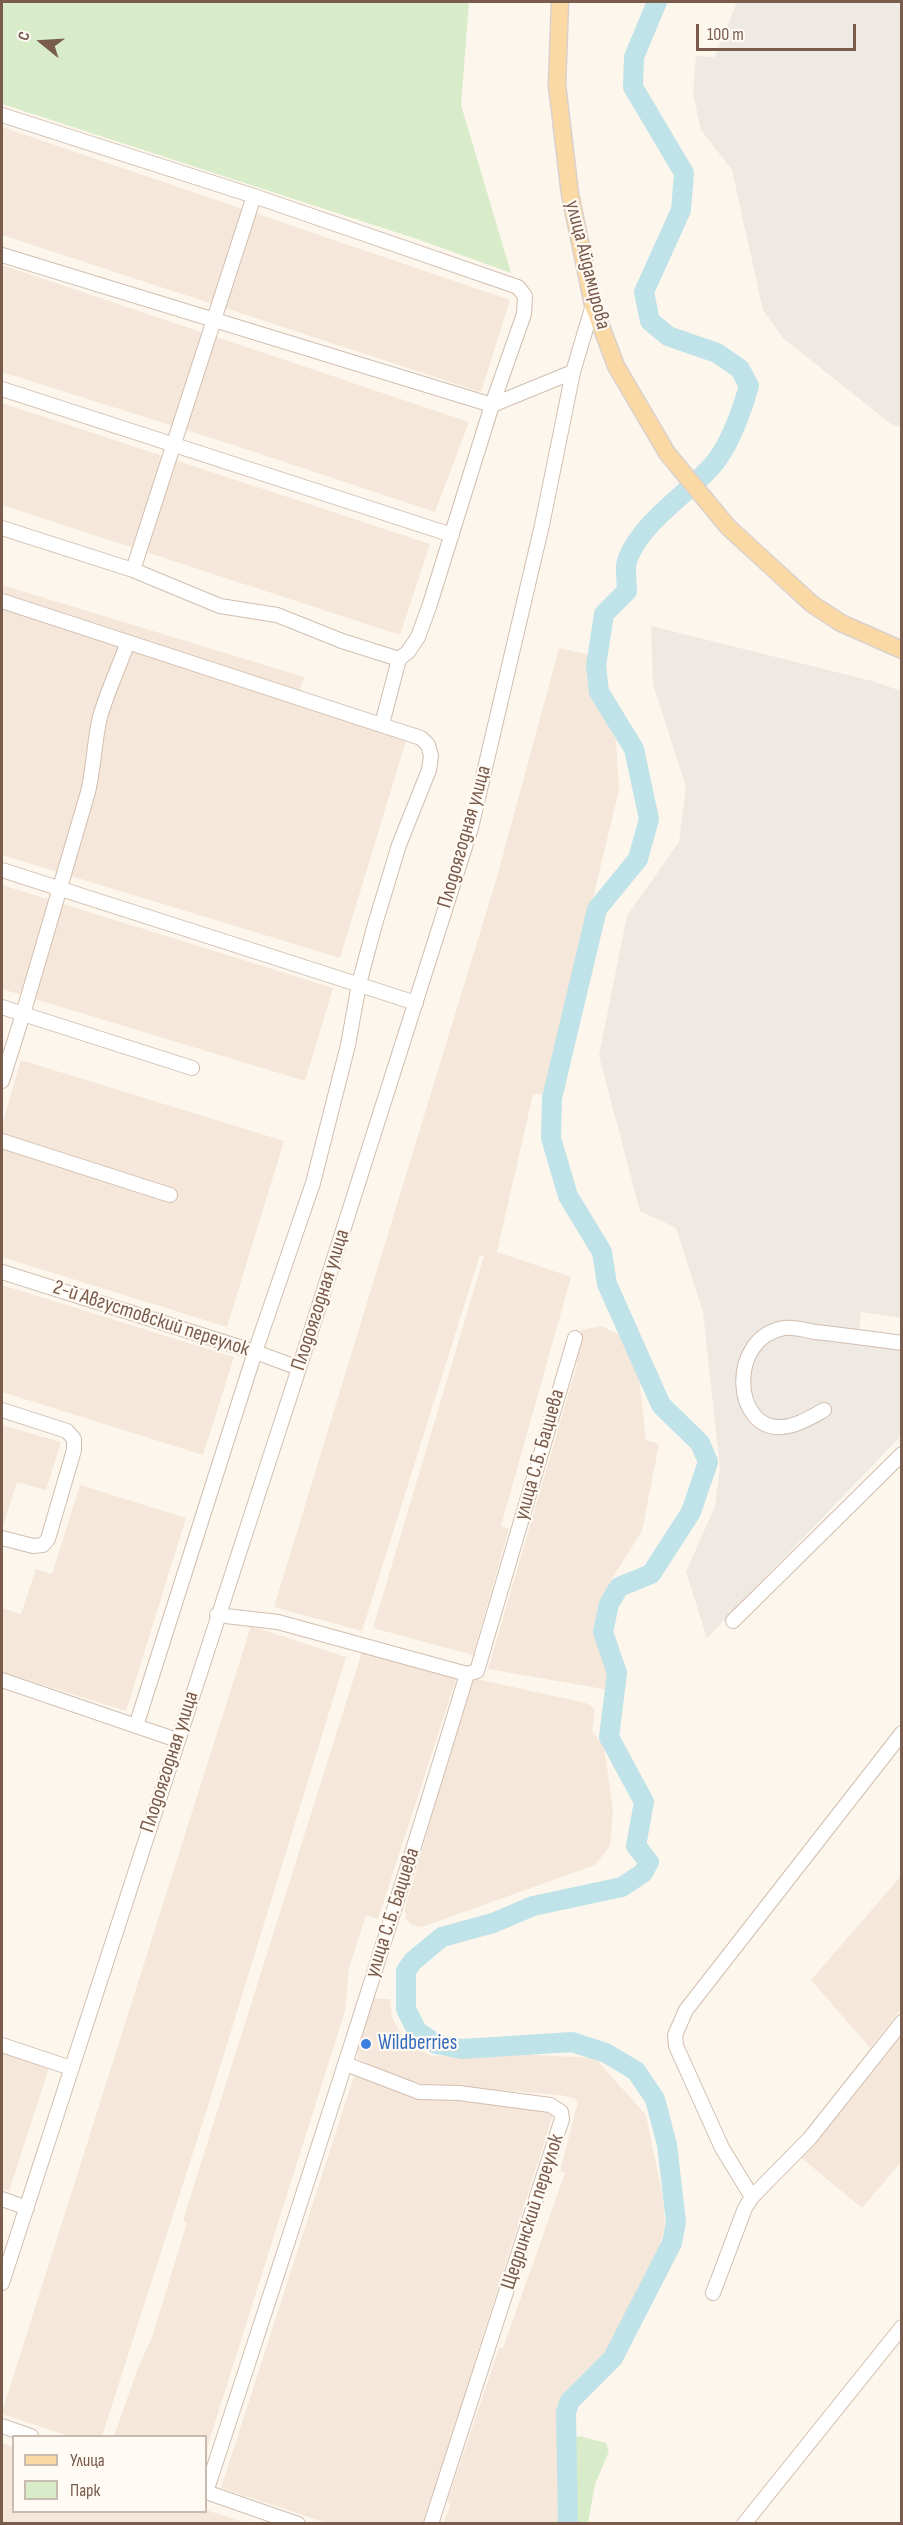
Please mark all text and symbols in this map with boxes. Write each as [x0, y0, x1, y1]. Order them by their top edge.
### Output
north arrow [12, 12, 72, 72]
scale bar [699, 12, 860, 50]
text: 100 m [707, 24, 744, 45]
text: С [14, 29, 35, 43]
street label: улица Айдамирова [559, 198, 615, 332]
street label: Плодоягодная улица [433, 763, 497, 911]
street label: Плодоягодная улица [286, 1226, 356, 1374]
street label: 2-й Августовский переулок [50, 1275, 252, 1363]
street label: улица С.Б. Бациева [509, 1387, 571, 1523]
street label: Плодоягодная улица [135, 1688, 205, 1836]
street label: улица С.Б. Бациева [360, 1845, 426, 1981]
place label: Wildberries [378, 2031, 457, 2057]
marker: Wildberries [359, 2037, 373, 2051]
street label: Щедринский переулок [496, 2131, 570, 2293]
legend [12, 2435, 207, 2513]
text: Улица [70, 2450, 105, 2471]
text: Парк [70, 2480, 100, 2501]

